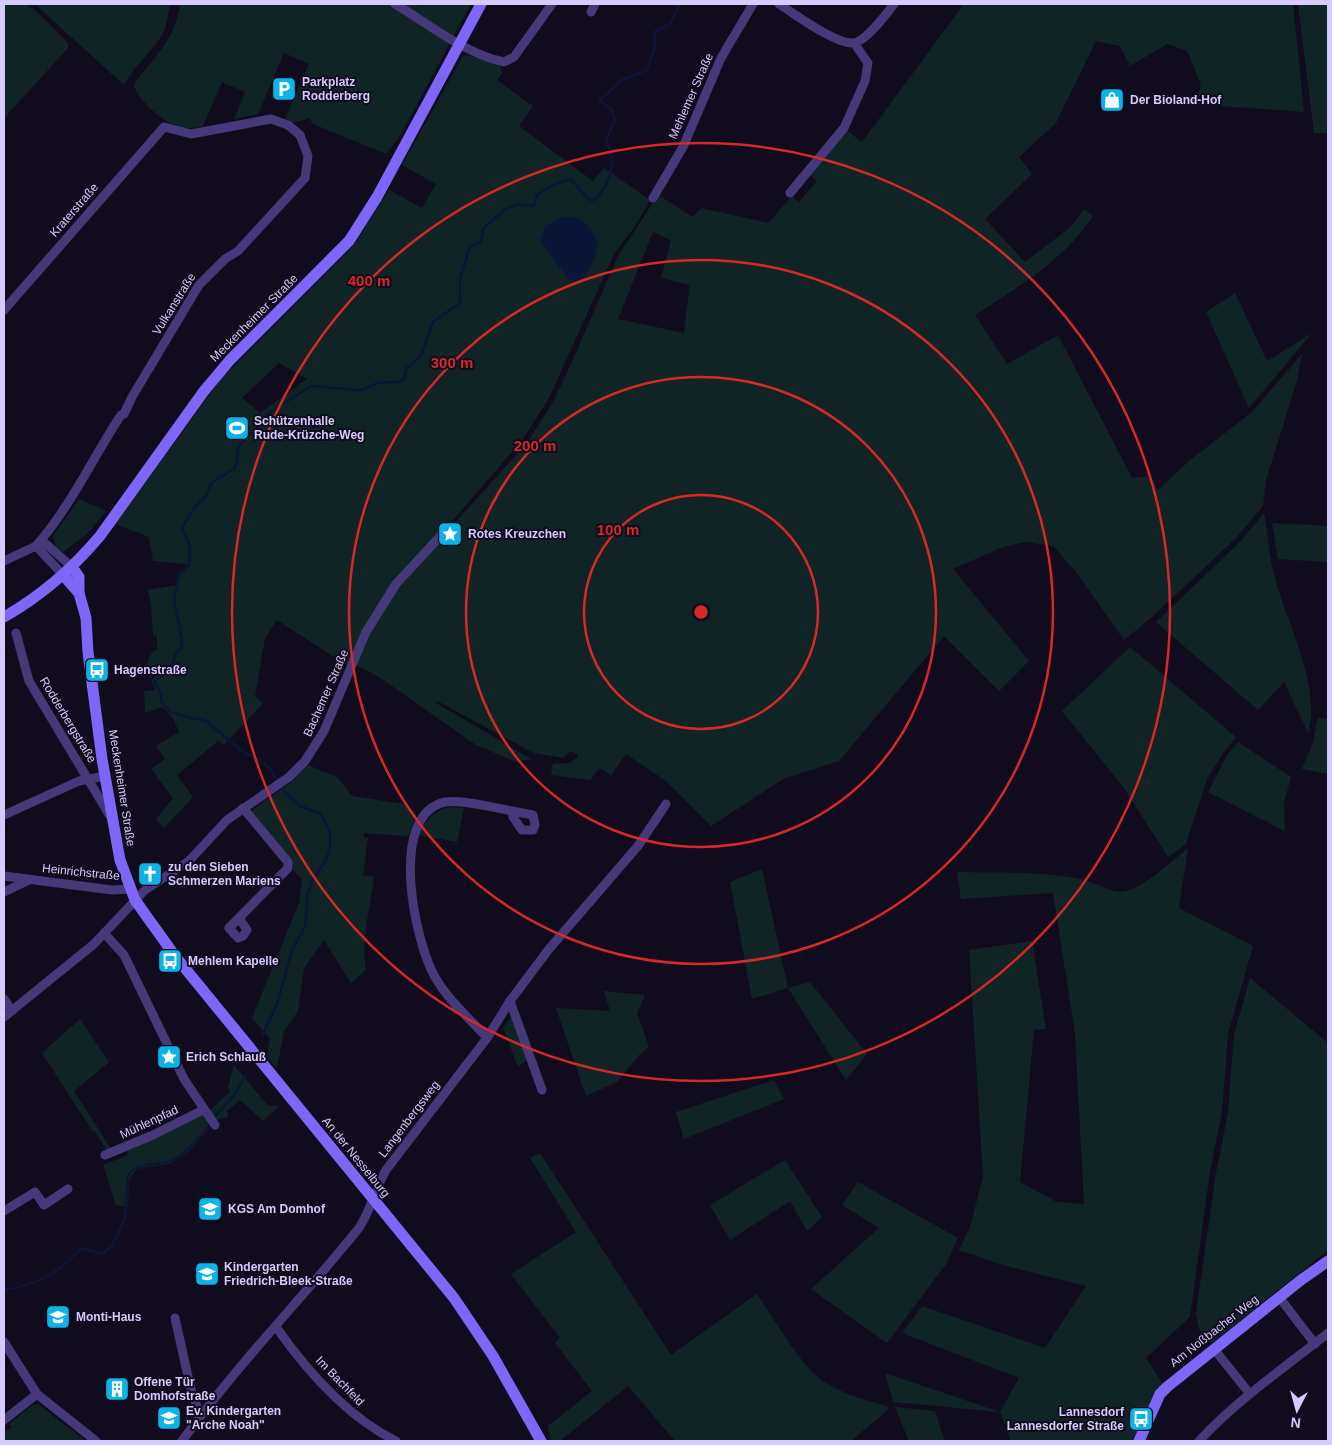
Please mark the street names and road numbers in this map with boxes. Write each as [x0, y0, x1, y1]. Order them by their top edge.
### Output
street label: Mehlemer Straße [666, 51, 716, 141]
street label: Kraterstraße [47, 180, 101, 240]
street label: Vulkanstraße [149, 270, 199, 338]
street label: Meckenheimer Straße [207, 271, 301, 365]
street label: Bachemer Straße [300, 647, 352, 739]
street label: Rodderbergstraße [37, 675, 99, 766]
street label: Meckenheimer Straße [106, 729, 138, 848]
street label: Heinrichstraße [41, 861, 121, 883]
street label: Langenbergsweg [376, 1078, 442, 1160]
street label: Mühlenpfad [118, 1102, 180, 1142]
street label: An der Nesselburg [319, 1114, 393, 1200]
street label: Am Noßbacher Weg [1167, 1292, 1261, 1370]
street label: Im Bachfeld [313, 1353, 367, 1409]

